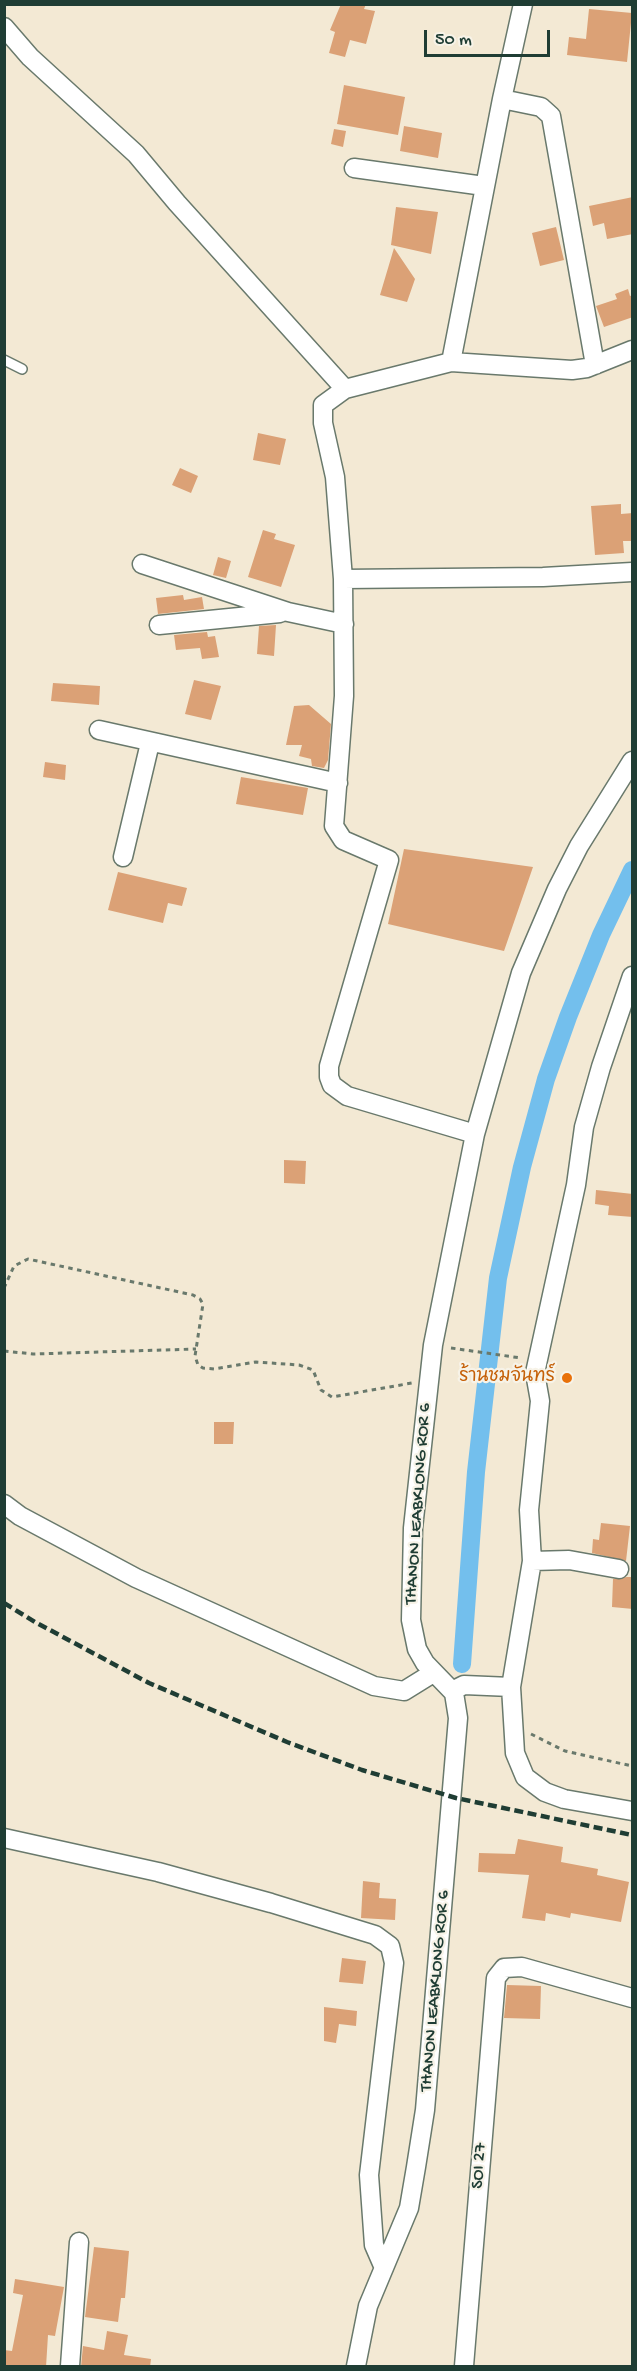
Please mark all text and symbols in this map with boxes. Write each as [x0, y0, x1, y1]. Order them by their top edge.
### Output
scale bar [427, 18, 553, 56]
text: 50 m [435, 30, 472, 51]
place label: ร้านชมจันทร์ [459, 1367, 555, 1389]
marker: ร้านชมจันทร์ [560, 1371, 574, 1385]
street label: THANON LEABKLONG ROR 6 [401, 1403, 437, 1605]
street label: THANON LEABKLONG ROR 6 [416, 1890, 456, 2092]
street label: SOI 27 [468, 2142, 492, 2190]

